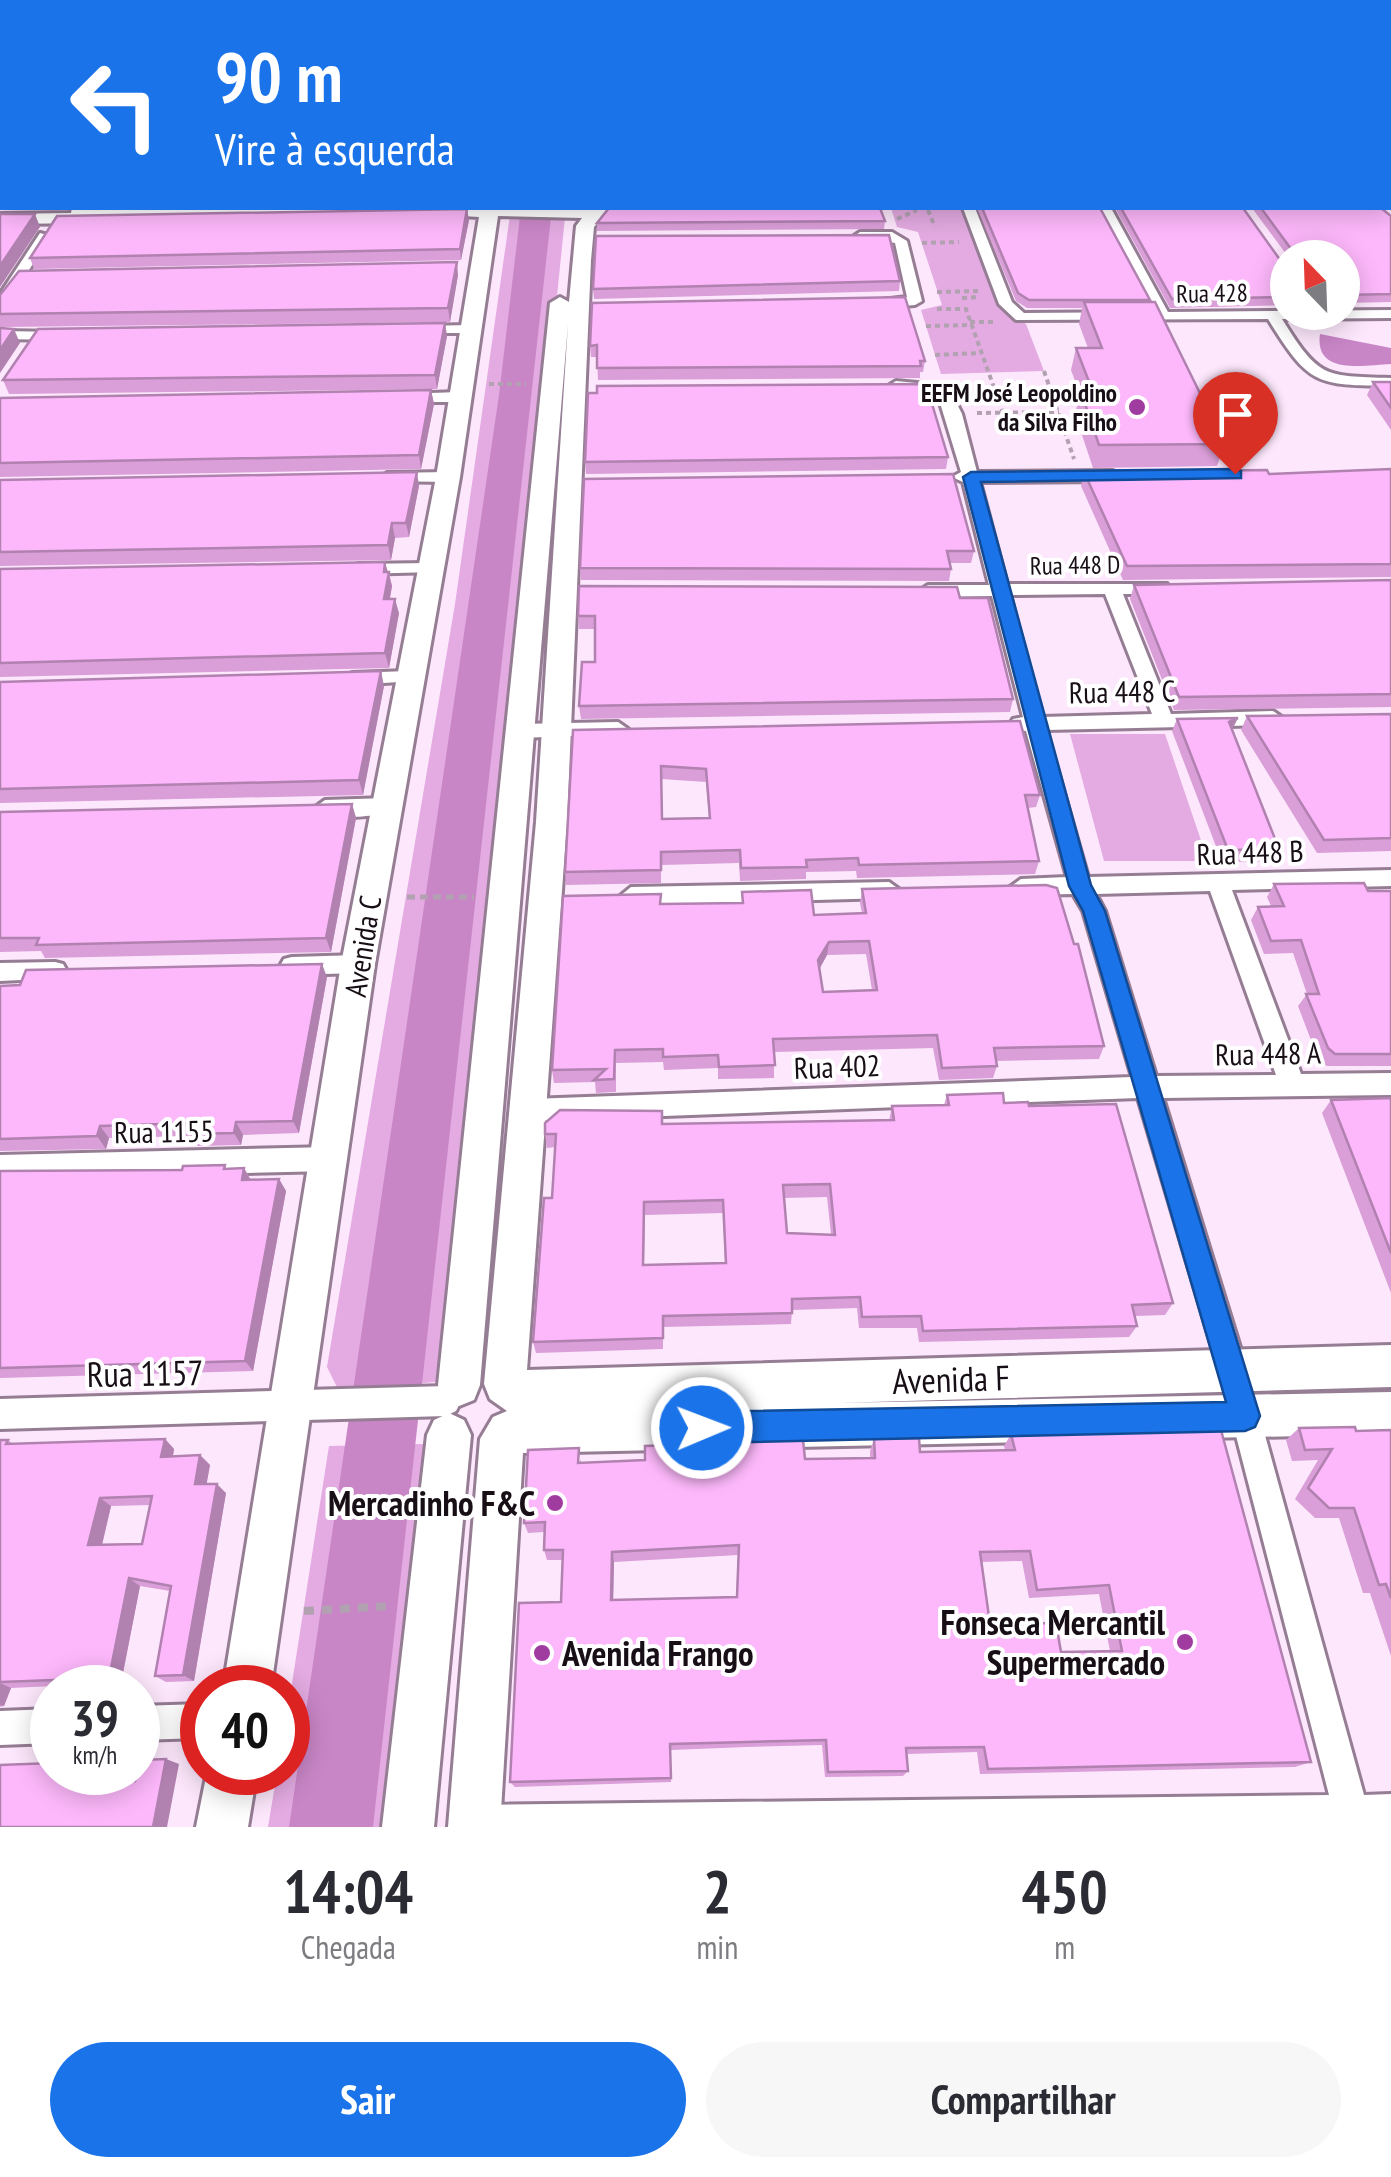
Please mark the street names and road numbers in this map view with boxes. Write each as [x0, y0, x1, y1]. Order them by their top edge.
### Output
street label: Rua 428 [1176, 276, 1248, 310]
street label: Rua 448 D [1030, 548, 1120, 582]
street label: Rua 448 C [1068, 671, 1176, 711]
street label: Rua 448 B [1196, 831, 1304, 873]
street label: Avenida C [335, 893, 389, 999]
street label: Rua 448 A [1215, 1033, 1322, 1073]
street label: Rua 402 [793, 1045, 881, 1087]
street label: Rua 1155 [114, 1111, 214, 1151]
street label: Rua 1157 [86, 1349, 204, 1397]
street label: Avenida F [891, 1354, 1011, 1404]

